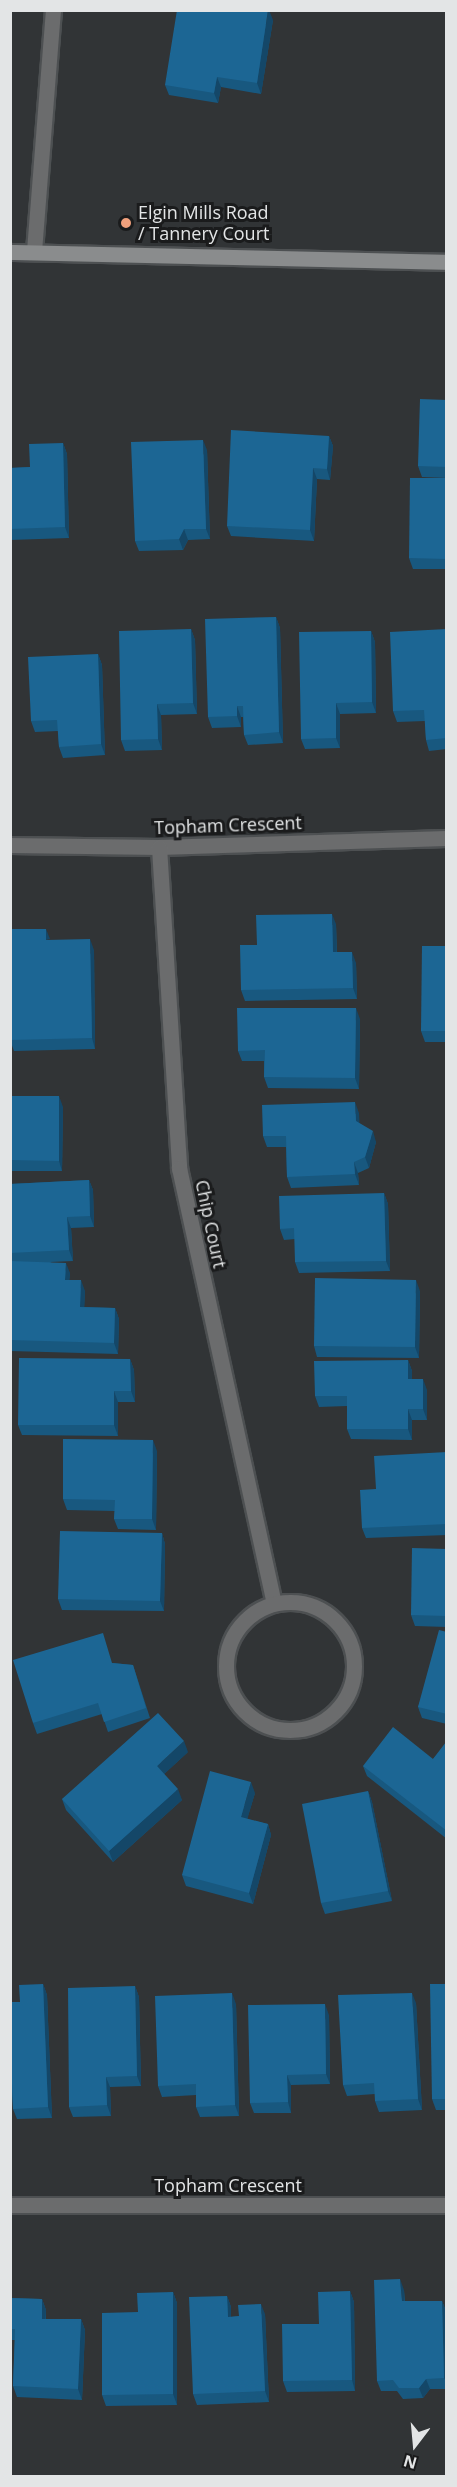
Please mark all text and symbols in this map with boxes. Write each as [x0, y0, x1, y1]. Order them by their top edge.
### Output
place label: Elgin Mills Road / Tannery Court [138, 202, 269, 244]
marker: Elgin Mills Road / Tannery Court [119, 216, 133, 230]
street label: Topham Crescent [154, 812, 302, 838]
street label: Chip Court [191, 1178, 231, 1270]
street label: Topham Crescent [154, 2174, 302, 2196]
north arrow [385, 2415, 445, 2475]
text: N [401, 2450, 419, 2475]

